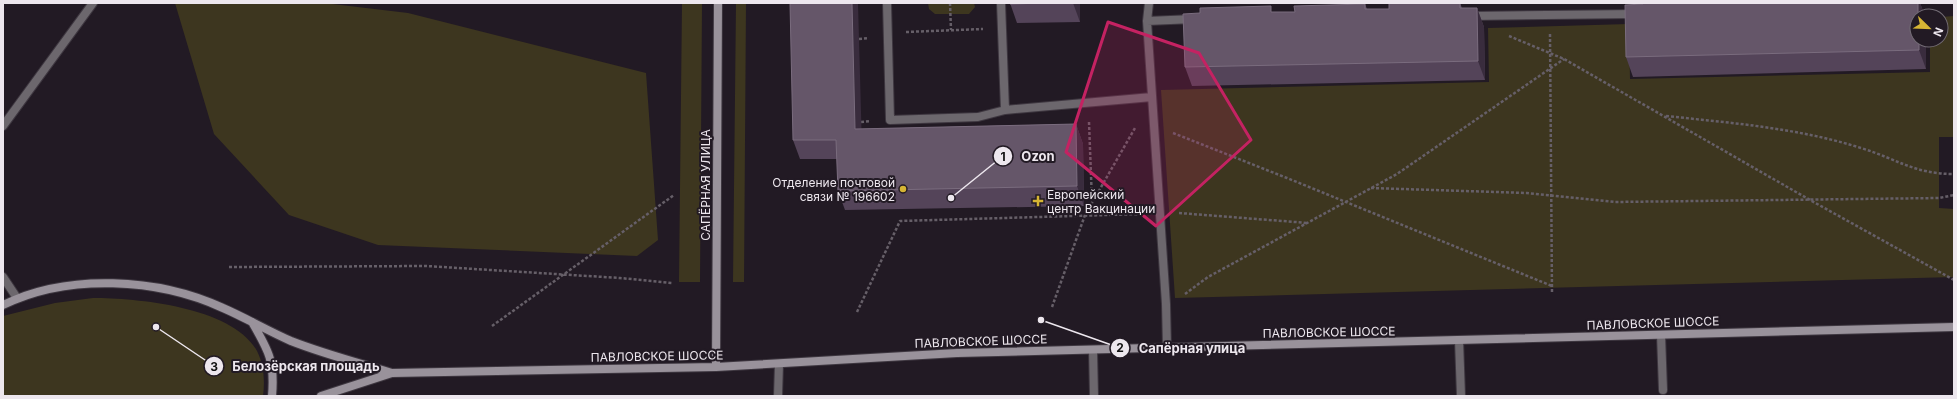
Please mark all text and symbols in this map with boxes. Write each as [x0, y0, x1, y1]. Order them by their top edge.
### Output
north arrow [1909, 8, 1949, 48]
text: N [1930, 25, 1946, 39]
street label: САПЁРНАЯ УЛИЦА [698, 129, 713, 241]
callout: Ozon [993, 144, 1062, 169]
text: Ozon [1021, 148, 1055, 164]
text: 1 [1000, 149, 1006, 164]
place label: Отделение почтовой связи № 196602 [772, 175, 895, 204]
marker: Отделение почтовой связи № 196602 [898, 184, 908, 194]
place label: Европейский центр Вакцинации [1047, 187, 1155, 216]
marker: Европейский центр Вакцинации [1032, 195, 1044, 207]
street label: ПАВЛОВСКОЕ ШОССЕ [1586, 313, 1720, 333]
street label: ПАВЛОВСКОЕ ШОССЕ [1263, 323, 1395, 341]
street label: ПАВЛОВСКОЕ ШОССЕ [914, 331, 1048, 351]
callout: Сапёрная улица [1110, 336, 1253, 361]
text: 2 [1116, 340, 1124, 355]
text: Сапёрная улица [1139, 340, 1245, 356]
street label: ПАВЛОВСКОЕ ШОССЕ [591, 347, 723, 365]
callout: Белозёрская площадь [204, 354, 387, 379]
text: Белозёрская площадь [232, 358, 380, 374]
text: 3 [210, 359, 218, 374]

